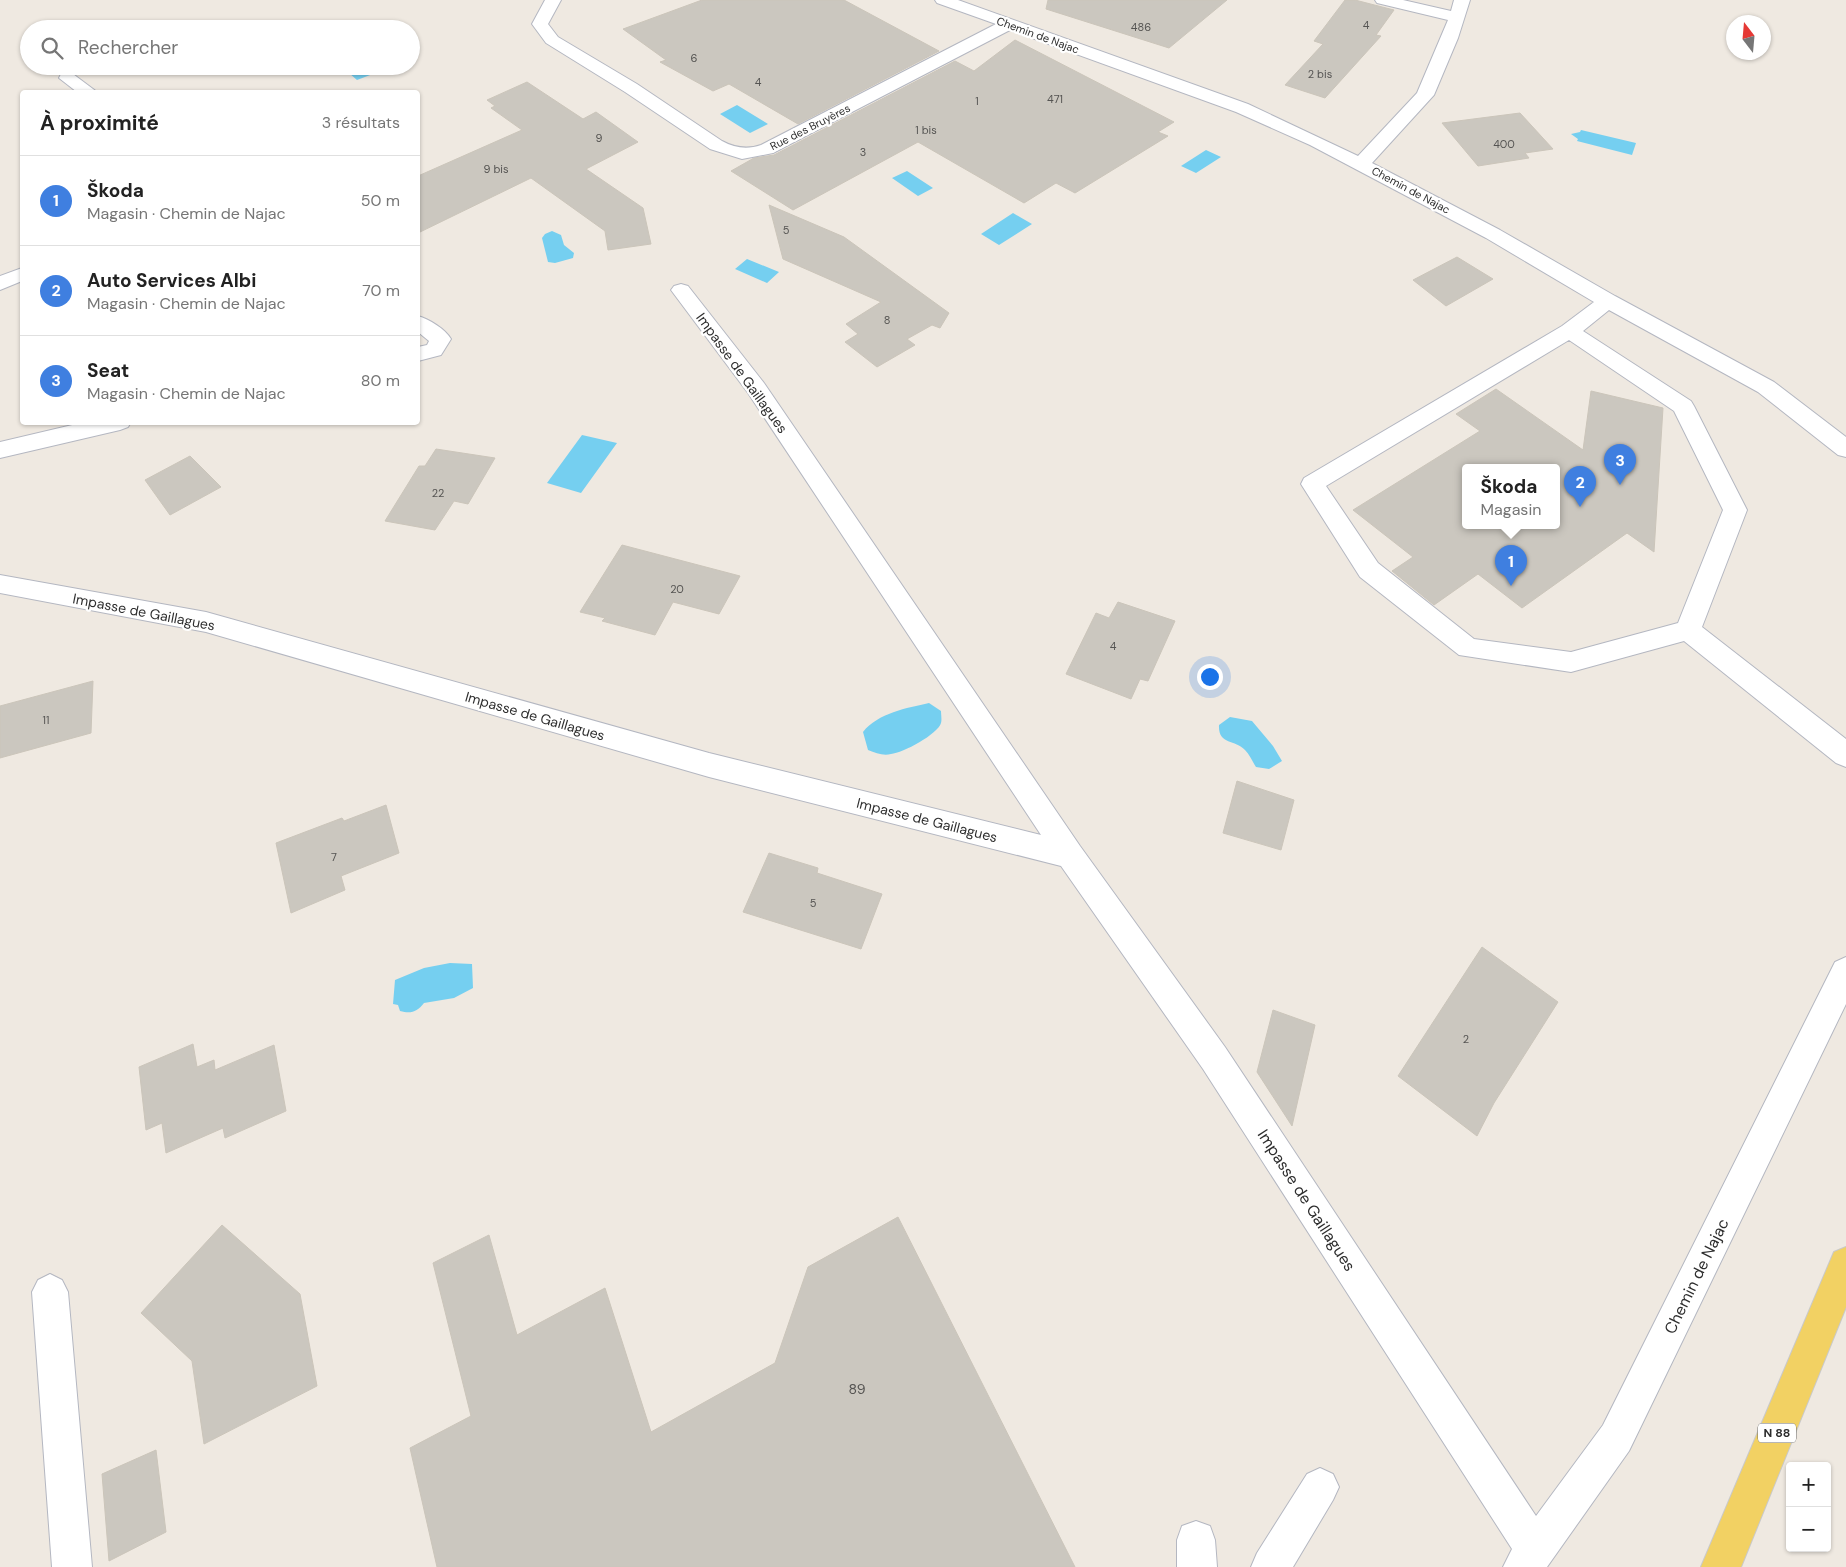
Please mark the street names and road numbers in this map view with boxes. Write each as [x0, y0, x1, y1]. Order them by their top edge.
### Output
street label: Chemin de Najac [995, 14, 1081, 56]
street label: Rue des Bruyères [768, 101, 852, 153]
street label: Chemin de Najac [1369, 163, 1453, 217]
street label: Impasse de Gaillagues [692, 309, 792, 437]
street label: Impasse de Gaillagues [71, 589, 217, 635]
street label: Impasse de Gaillagues [463, 687, 607, 745]
street label: Impasse de Gaillagues [855, 794, 999, 846]
street label: Impasse de Gaillagues [1253, 1125, 1360, 1275]
street label: Chemin de Najac [1659, 1215, 1734, 1338]
road number: N 88 [1758, 1424, 1796, 1442]

